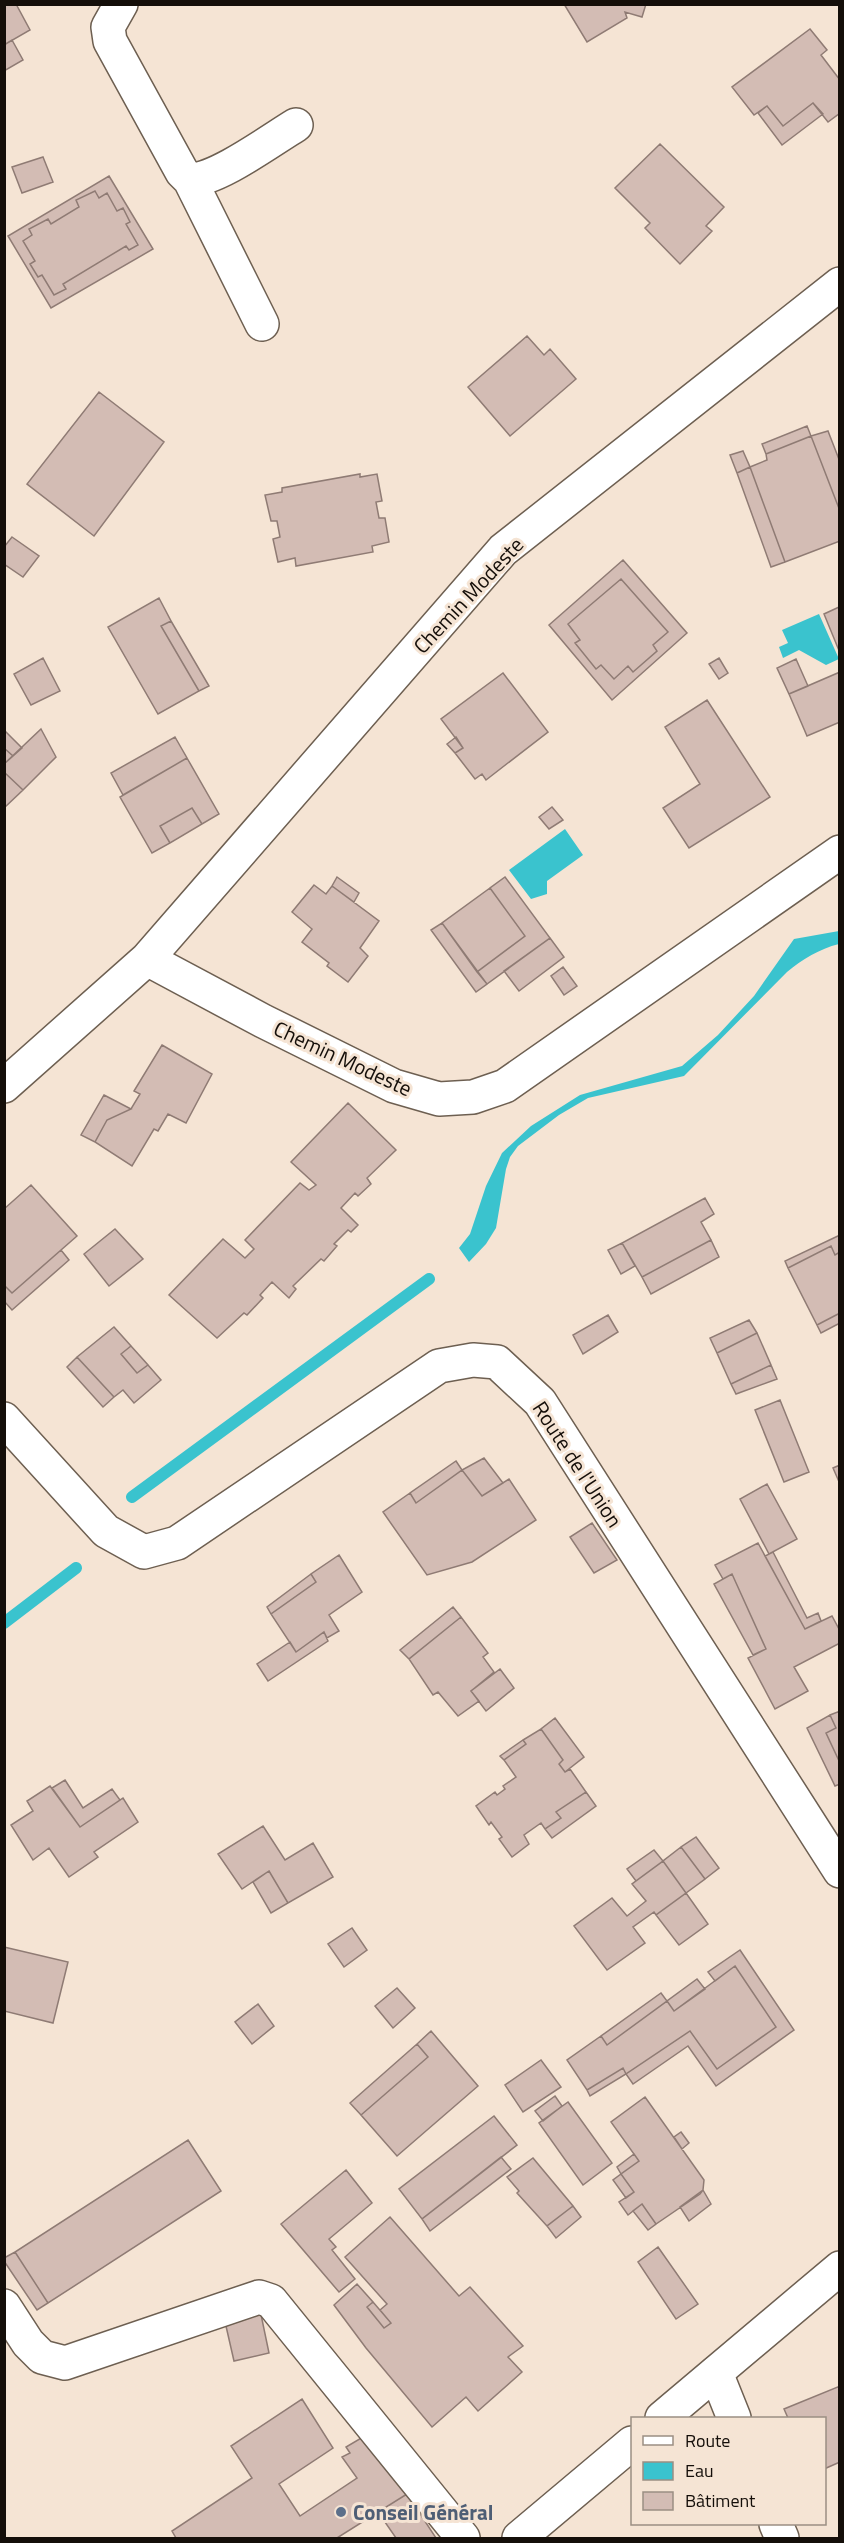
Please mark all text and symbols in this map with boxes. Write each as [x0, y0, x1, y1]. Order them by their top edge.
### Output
street label: Chemin Modeste [405, 529, 531, 661]
street label: Chemin Modeste [269, 1012, 417, 1104]
street label: Route de l'Union [525, 1395, 631, 1533]
legend [631, 2417, 826, 2525]
text: Route [685, 2427, 730, 2454]
text: Eau [685, 2457, 714, 2484]
text: Bâtiment [685, 2487, 756, 2514]
place label: Conseil Général [353, 2496, 493, 2528]
marker: Conseil Général [334, 2505, 348, 2519]

